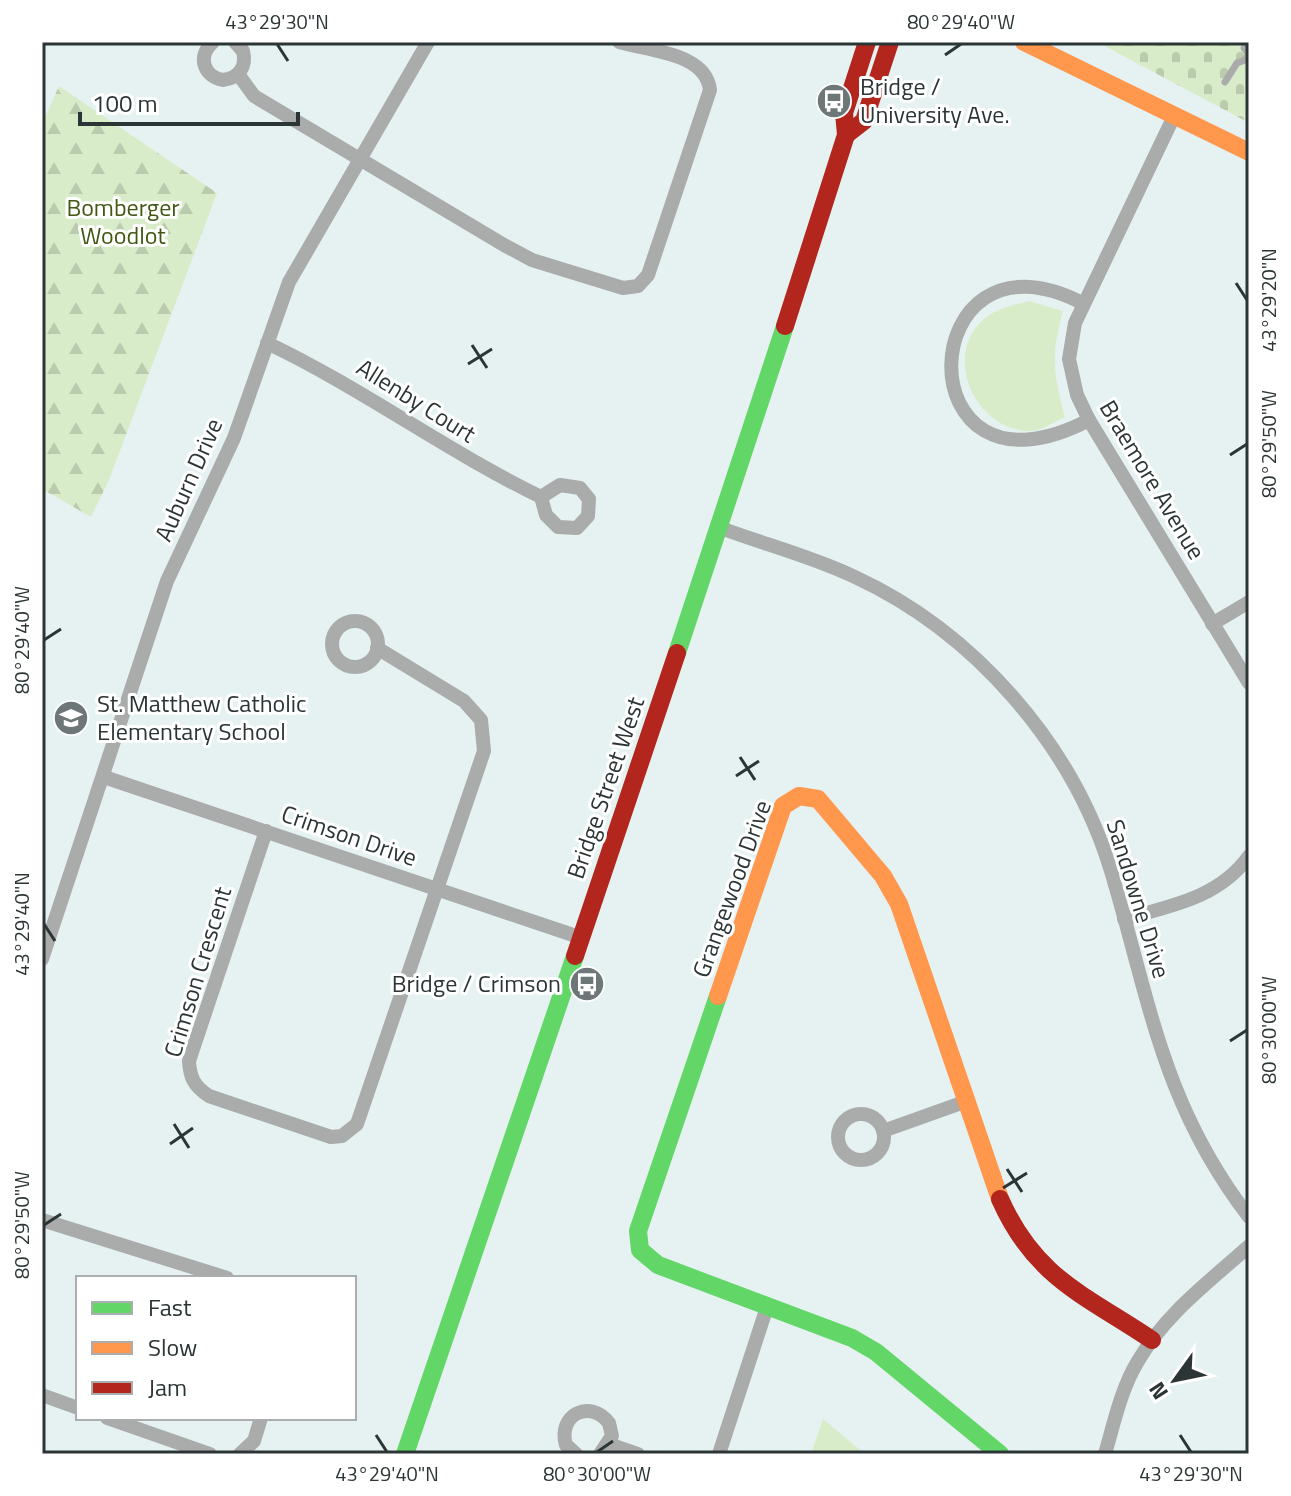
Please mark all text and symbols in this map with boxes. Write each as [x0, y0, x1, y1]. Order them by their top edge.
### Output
text: 43°29'30"N [225, 6, 329, 37]
text: 80°29'40"W [907, 6, 1015, 37]
place label: Bridge / University Ave. [860, 68, 1010, 132]
scale bar [80, 76, 298, 126]
bus stop icon: Bridge / University Ave. [815, 82, 853, 120]
text: 100 m [92, 85, 158, 121]
park label: Bomberger Woodlot [66, 189, 180, 253]
text: 43°29'20"N [1253, 248, 1284, 352]
street label: Allenby Court [350, 349, 484, 451]
text: 80°29'50"W [1253, 390, 1284, 498]
street label: Braemore Avenue [1091, 393, 1215, 566]
street label: Auburn Drive [145, 412, 231, 547]
text: 80°29'40"W [6, 586, 37, 694]
place label: St. Matthew Catholic Elementary School [97, 685, 307, 749]
street label: Bridge Street West [557, 691, 653, 884]
school or university icon: St. Matthew Catholic Elementary School [52, 699, 90, 737]
street label: Crimson Drive [277, 795, 422, 875]
street label: Grangewood Drive [682, 795, 780, 982]
street label: Sandowne Drive [1098, 815, 1180, 982]
text: 43°29'40"N [6, 872, 37, 976]
street label: Crimson Crescent [154, 881, 240, 1061]
place label: Bridge / Crimson [392, 965, 561, 1001]
bus stop icon: Bridge / Crimson [568, 965, 606, 1003]
text: 80°30'00"W [1253, 976, 1284, 1084]
text: 80°29'50"W [6, 1171, 37, 1279]
legend [76, 1276, 356, 1420]
text: Fast [148, 1289, 192, 1325]
text: Slow [148, 1329, 197, 1365]
north arrow [1135, 1340, 1215, 1420]
text: Jam [148, 1369, 187, 1405]
text: N [1140, 1375, 1177, 1407]
text: 43°29'40"N [335, 1458, 439, 1489]
text: 80°30'00"W [543, 1458, 651, 1489]
text: 43°29'30"N [1139, 1458, 1243, 1489]

